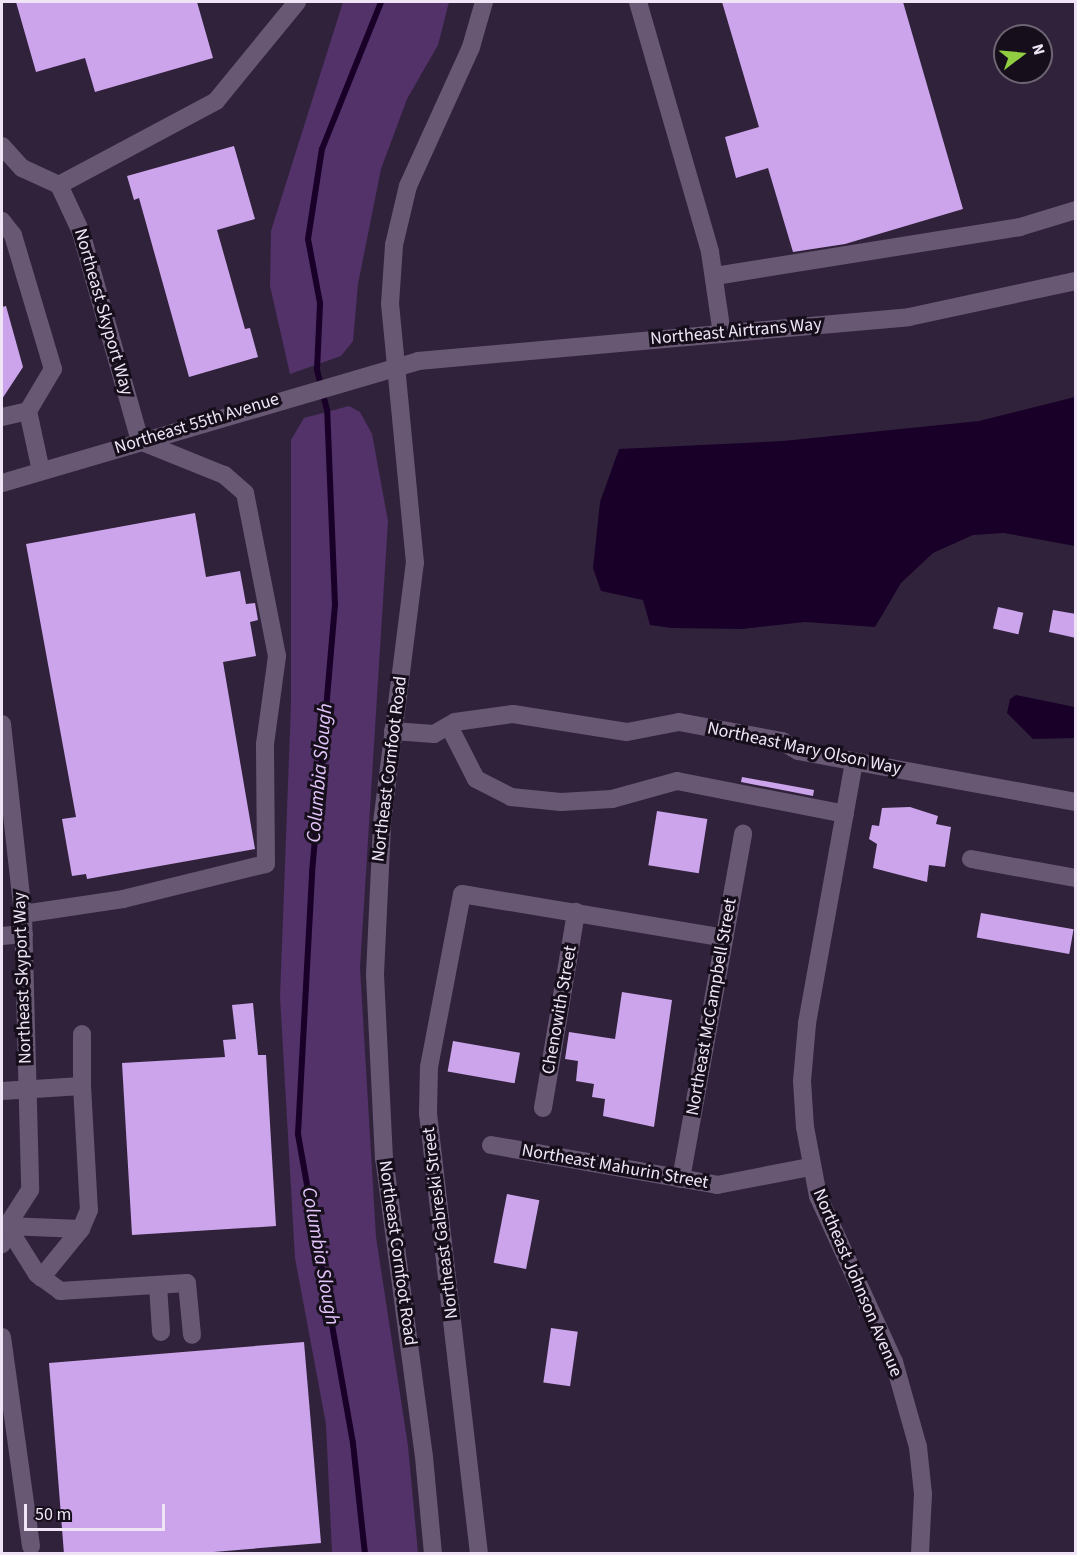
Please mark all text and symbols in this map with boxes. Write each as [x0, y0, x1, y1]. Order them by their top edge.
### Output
north arrow [993, 24, 1053, 84]
text: N [1026, 41, 1050, 58]
street label: Northeast Skyport Way [69, 226, 137, 398]
street label: Northeast Airtrans Way [649, 314, 823, 350]
street label: Northeast 55th Avenue [112, 389, 282, 459]
street label: Northeast Cornfoot Road [368, 675, 412, 863]
water label: Columbia Slough [302, 702, 338, 844]
street label: Northeast Mary Olson Way [705, 718, 903, 780]
street label: Northeast Skyport Way [9, 892, 37, 1064]
street label: Northeast McCampbell Street [682, 897, 742, 1117]
street label: Chenowith Street [538, 944, 582, 1076]
street label: Northeast Gabreski Street [419, 1126, 463, 1320]
street label: Northeast Mahurin Street [520, 1140, 710, 1194]
street label: Northeast Cornfoot Road [373, 1159, 421, 1347]
water label: Columbia Slough [296, 1185, 344, 1327]
street label: Northeast Johnson Avenue [808, 1186, 906, 1380]
scale bar [27, 1492, 168, 1530]
text: 50 m [35, 1502, 71, 1527]

